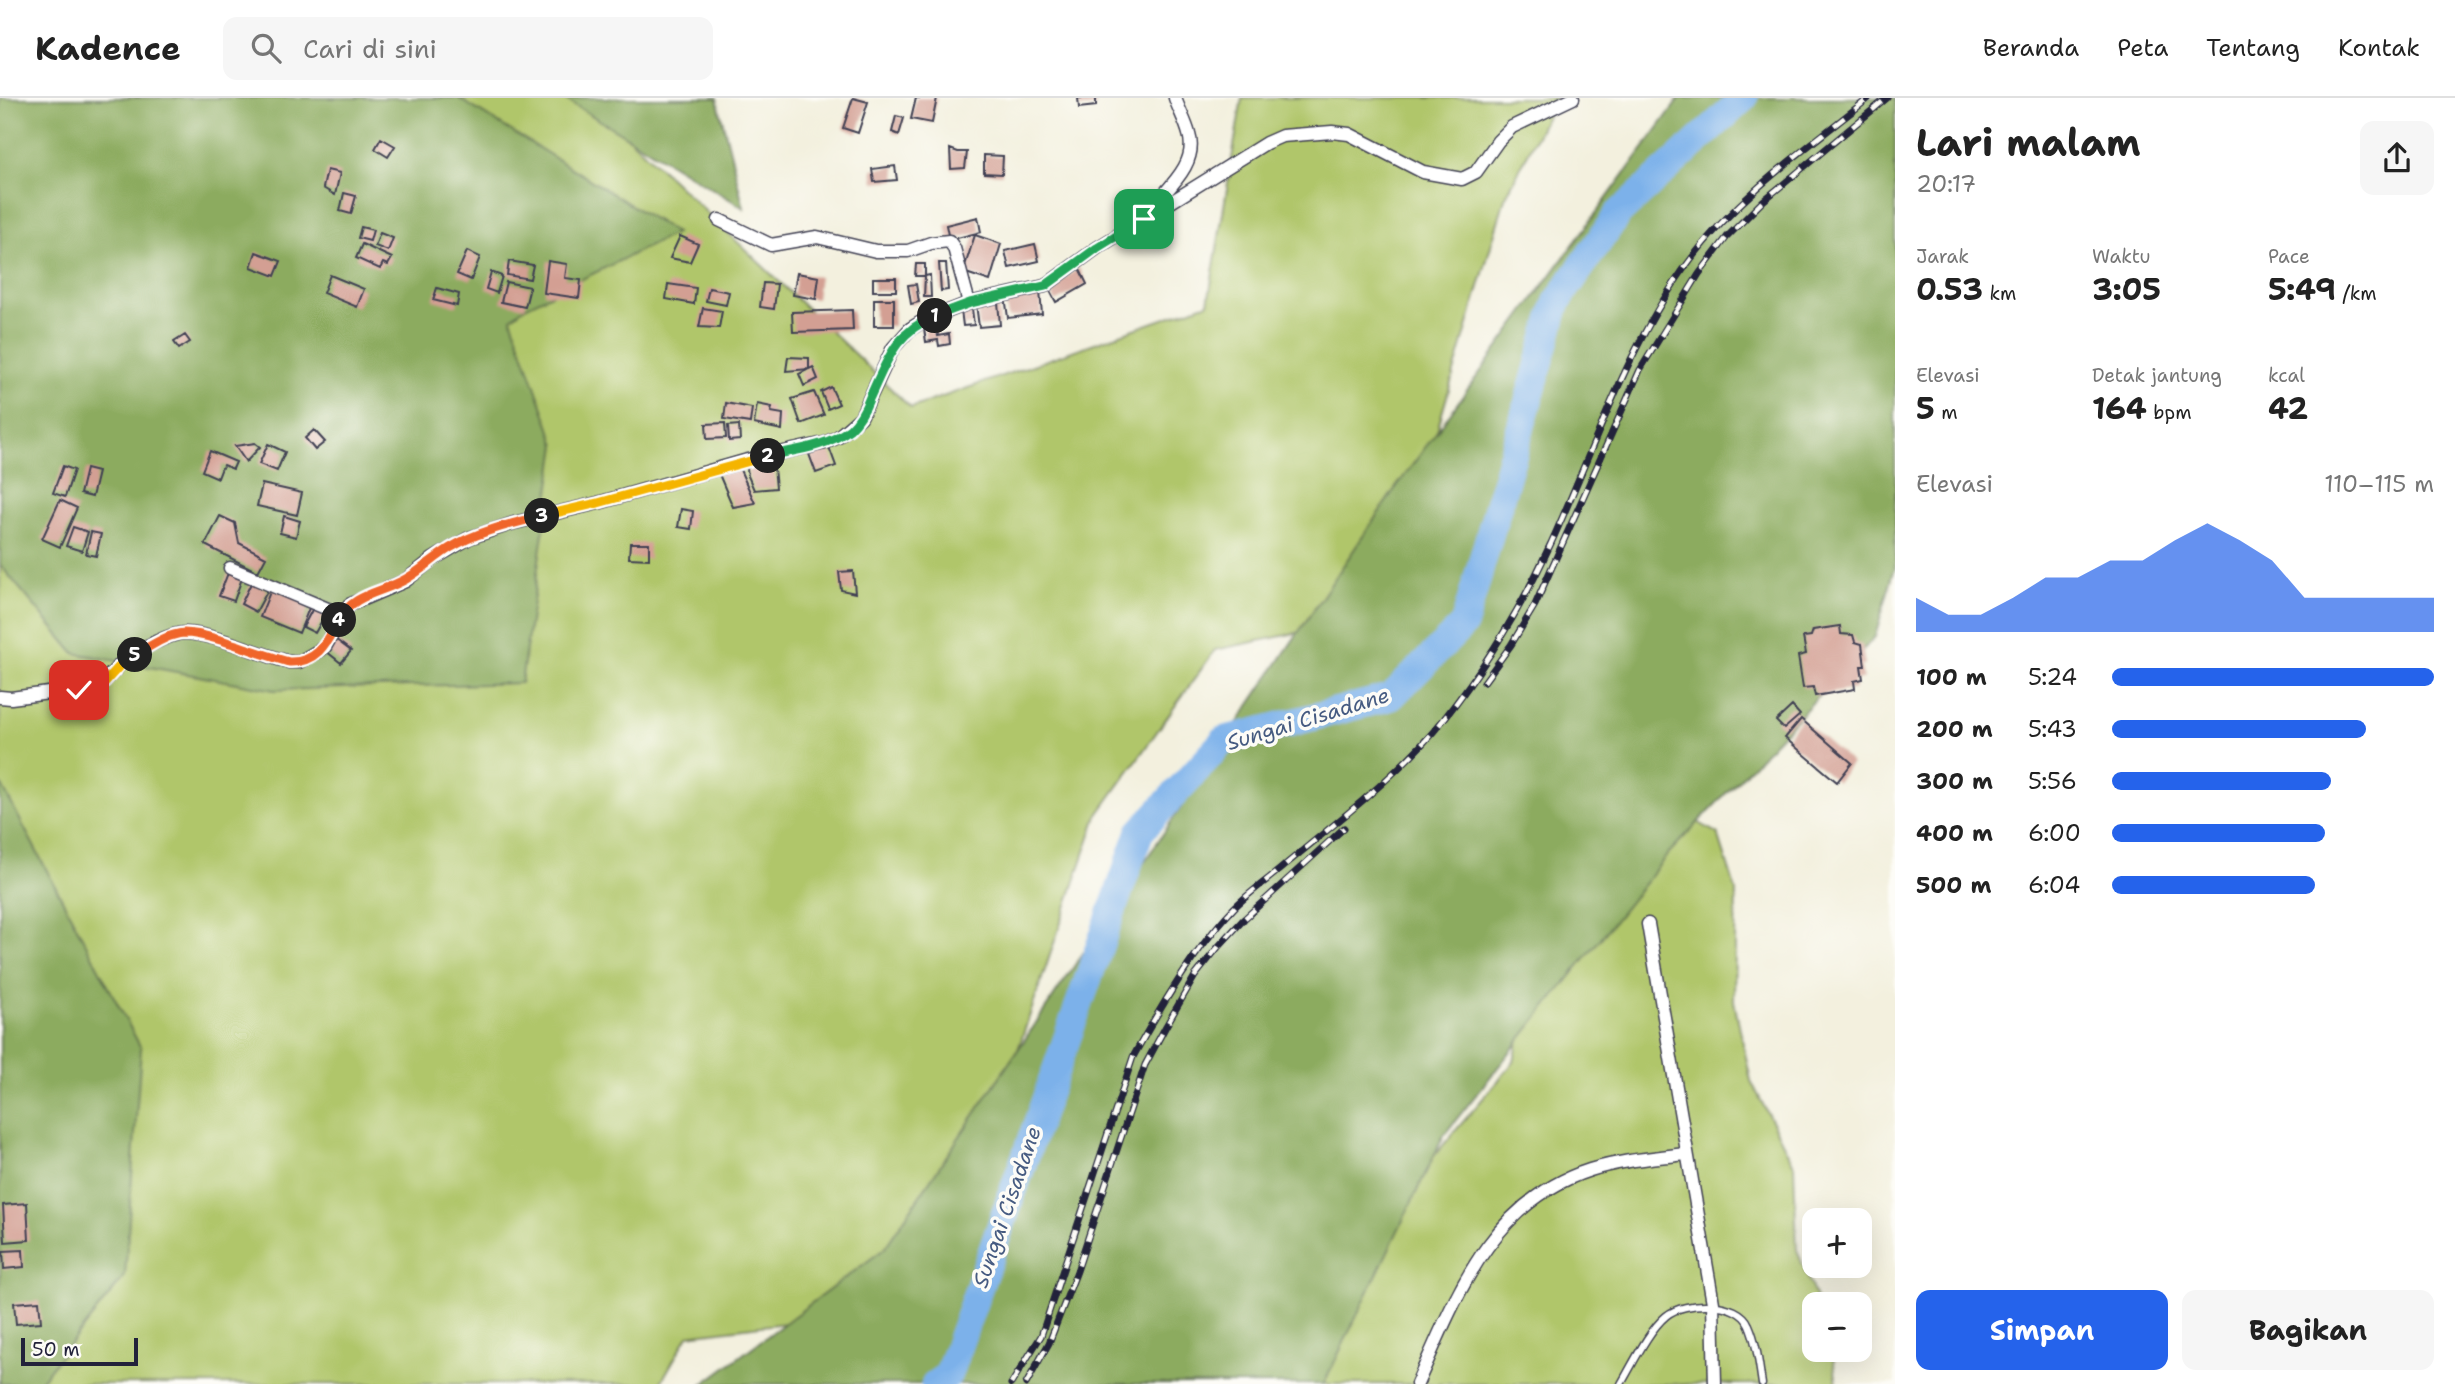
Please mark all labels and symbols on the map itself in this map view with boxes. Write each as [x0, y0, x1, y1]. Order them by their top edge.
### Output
pin [1114, 189, 1174, 249]
pin: 1 [918, 298, 953, 333]
pin: 2 [750, 438, 786, 474]
pin: 3 [524, 498, 560, 534]
pin: 4 [322, 602, 356, 638]
pin: 5 [118, 638, 152, 672]
pin [49, 660, 109, 720]
water label: Sungai Cisadane [1223, 681, 1393, 757]
water label: Sungai Cisadane [966, 1123, 1048, 1291]
scale bar [21, 1335, 138, 1367]

